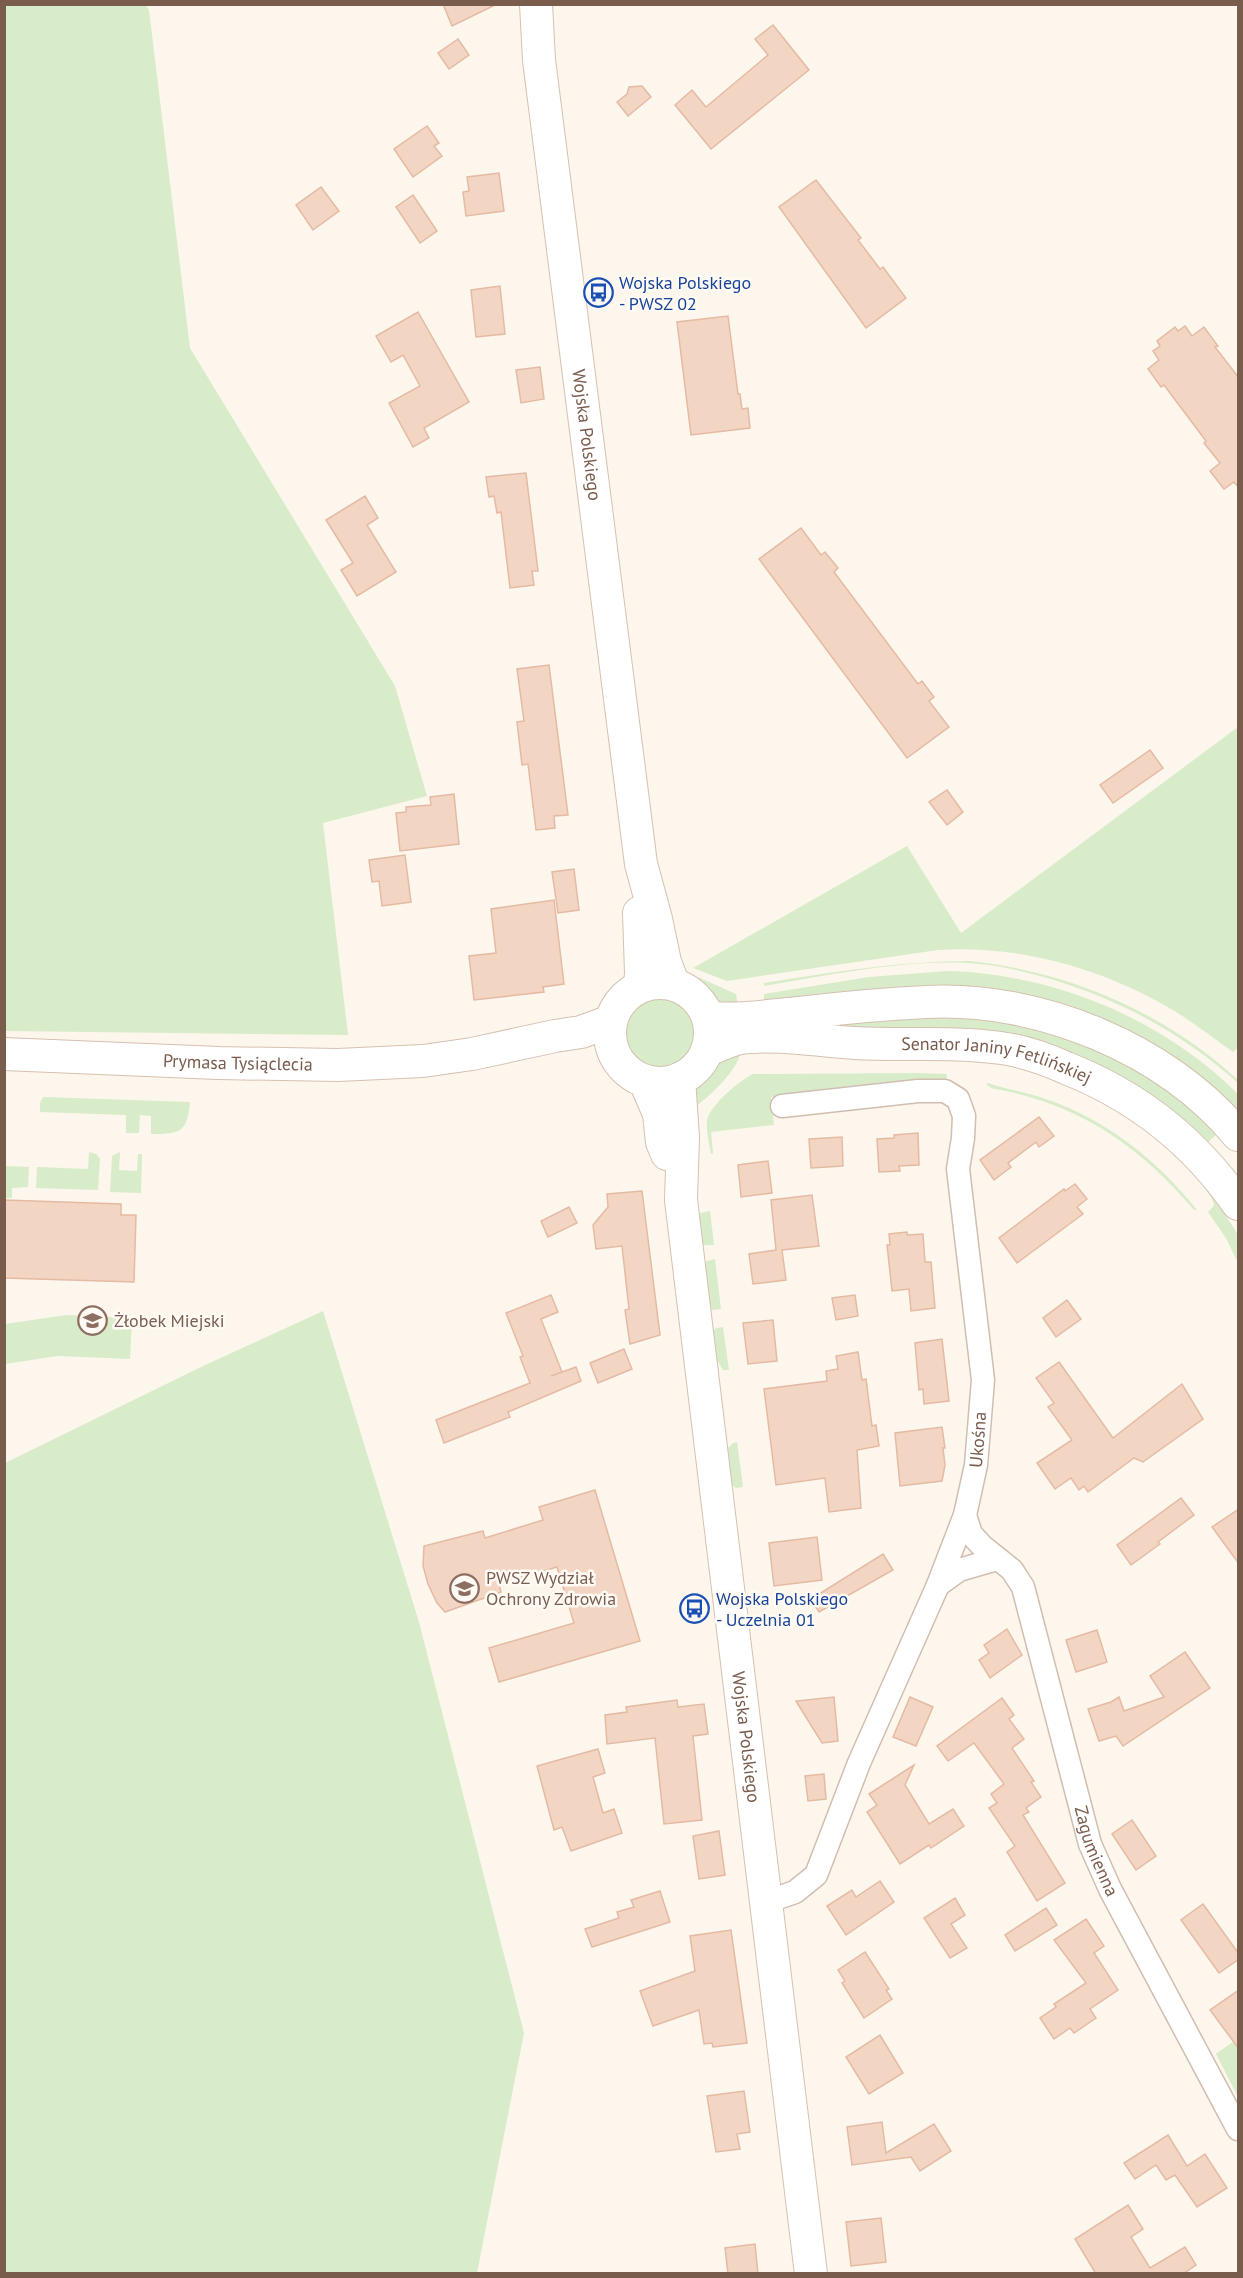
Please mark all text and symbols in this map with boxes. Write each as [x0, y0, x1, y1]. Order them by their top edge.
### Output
place label: Wojska Polskiego - PWSZ 02 [619, 271, 751, 315]
bus stop icon: Wojska Polskiego - PWSZ 02 [582, 277, 614, 309]
street label: Wojska Polskiego [567, 368, 607, 502]
street label: Senator Janiny Fetlińskiej [901, 1032, 1095, 1089]
street label: Prymasa Tysiąclecia [162, 1049, 313, 1076]
school or university icon: Żłobek Miejski [77, 1305, 109, 1337]
place label: Żłobek Miejski [114, 1309, 225, 1332]
street label: Ukośna [964, 1411, 991, 1469]
place label: PWSZ Wydział Ochrony Zdrowia [486, 1566, 616, 1610]
school or university icon: PWSZ Wydział Ochrony Zdrowia [449, 1572, 481, 1604]
place label: Wojska Polskiego - Uczelnia 01 [716, 1587, 848, 1631]
bus stop icon: Wojska Polskiego - Uczelnia 01 [679, 1593, 711, 1625]
street label: Wojska Polskiego [727, 1670, 766, 1804]
street label: Zagumienna [1070, 1803, 1124, 1900]

